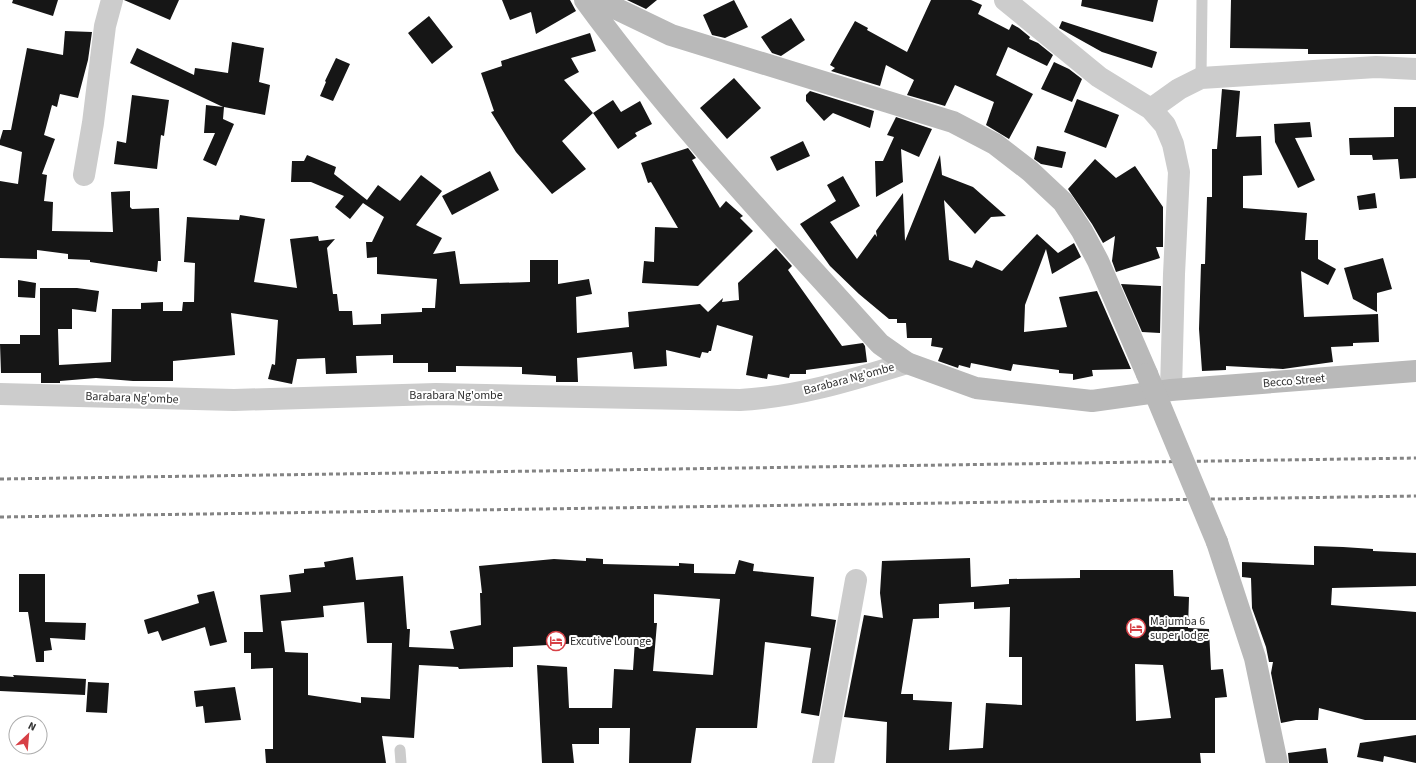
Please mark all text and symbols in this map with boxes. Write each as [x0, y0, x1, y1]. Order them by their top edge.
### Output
street label: Barabara Ng'ombe [802, 359, 896, 399]
street label: Becco Street [1262, 370, 1326, 392]
street label: Barabara Ng'ombe [409, 387, 503, 404]
street label: Barabara Ng'ombe [85, 388, 179, 408]
place label: Majumba 6 super lodge [1150, 613, 1209, 644]
hotel icon: Majumba 6 super lodge [1125, 617, 1147, 639]
hotel icon: Excutive Lounge [545, 630, 567, 652]
place label: Excutive Lounge [570, 633, 651, 650]
north arrow [8, 715, 48, 755]
text: N [26, 718, 39, 735]

